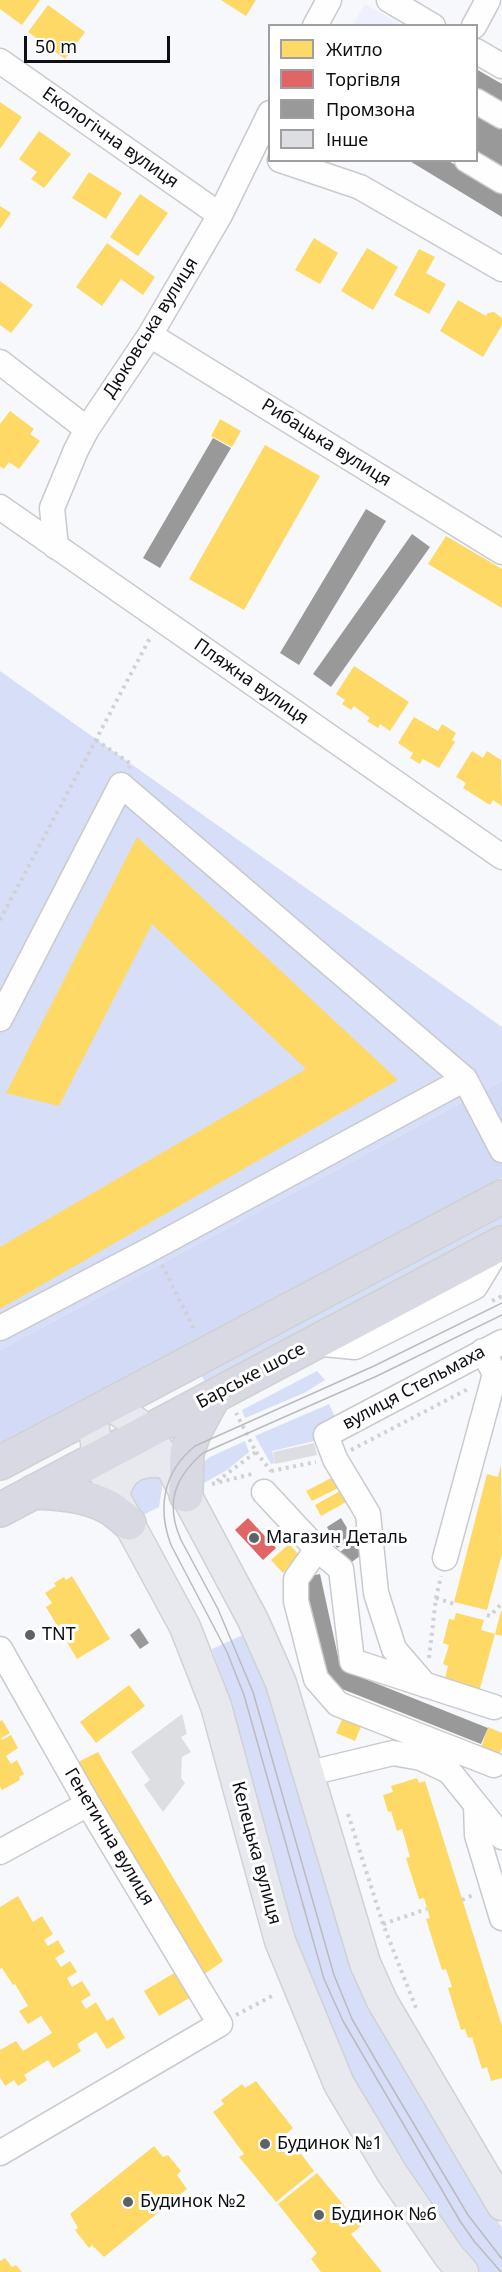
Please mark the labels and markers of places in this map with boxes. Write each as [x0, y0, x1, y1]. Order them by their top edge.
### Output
place label: Магазин Деталь [266, 1527, 408, 1549]
marker: Магазин Деталь [247, 1531, 261, 1545]
place label: TNT [42, 1624, 76, 1646]
marker: TNT [23, 1628, 37, 1642]
place label: Будинок №1 [277, 2133, 383, 2155]
marker: Будинок №1 [258, 2137, 272, 2151]
place label: Будинок №2 [140, 2191, 246, 2213]
marker: Будинок №2 [121, 2195, 135, 2209]
place label: Будинок №6 [331, 2204, 437, 2226]
marker: Будинок №6 [312, 2208, 326, 2222]

